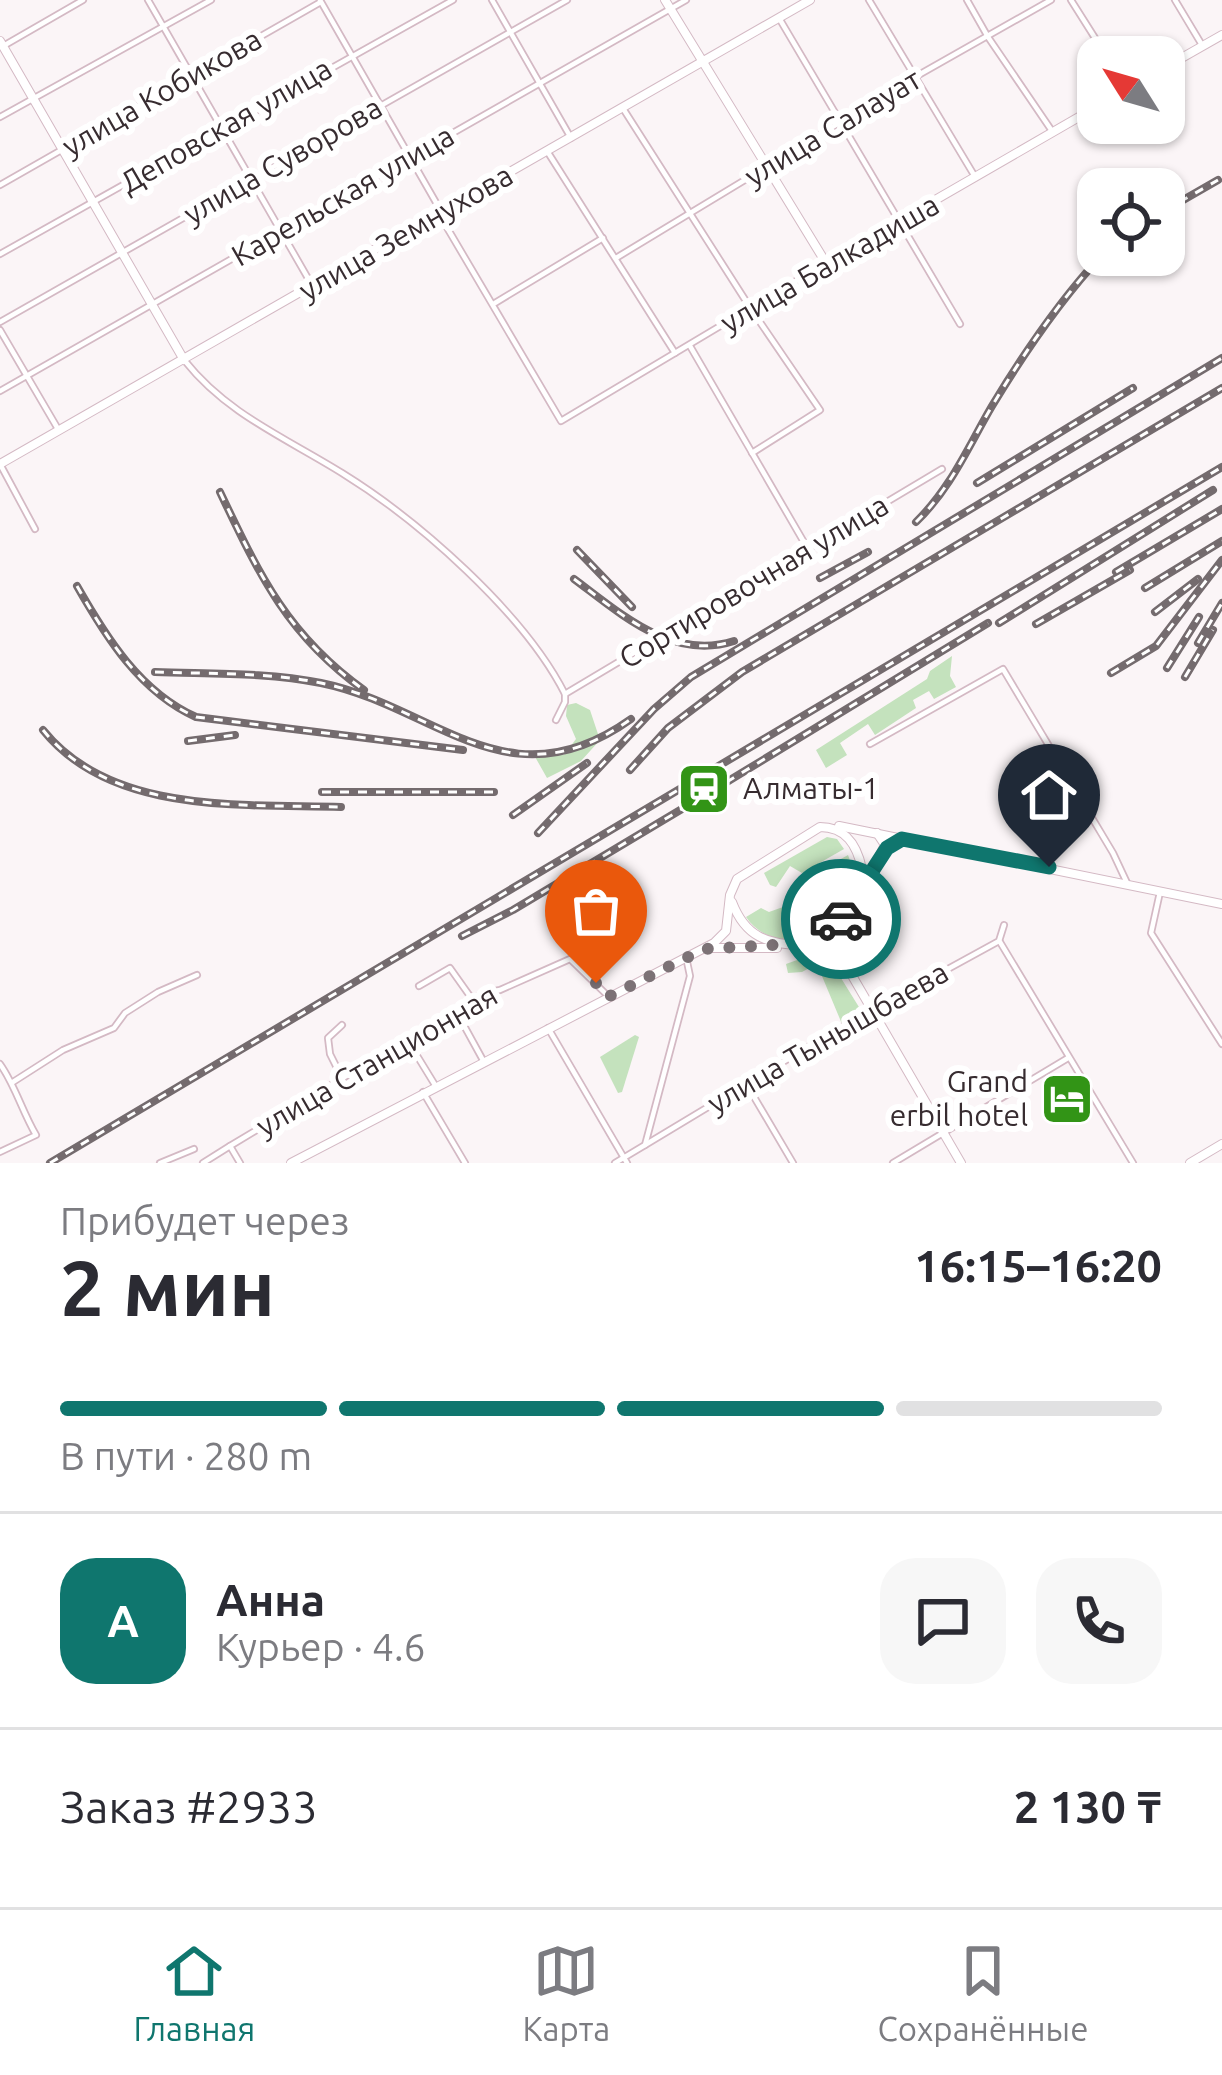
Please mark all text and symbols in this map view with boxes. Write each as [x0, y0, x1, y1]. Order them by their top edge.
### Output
street label: улица Кобикова [56, 21, 267, 163]
north arrow [1077, 36, 1185, 144]
map controls [1077, 36, 1185, 276]
street label: Деповская улица [114, 51, 337, 200]
street label: улица Салауат [738, 61, 927, 193]
street label: улица Суворова [177, 90, 388, 231]
street label: Карельская улица [225, 118, 460, 273]
street label: улица Земнухова [293, 157, 518, 307]
button: locate [1077, 168, 1185, 276]
street label: улица Балкадиша [714, 187, 945, 339]
street label: Сортировочная улица [613, 487, 894, 675]
pin [998, 744, 1100, 867]
station icon: Алматы-1 [676, 761, 732, 817]
icon: home [1016, 762, 1082, 828]
place label: Алматы-1 [743, 771, 879, 805]
courier [781, 859, 901, 979]
pin [545, 860, 647, 983]
icon: bag [563, 878, 629, 944]
icon: car [808, 886, 874, 952]
street label: улица Тынышбаева [701, 954, 954, 1120]
street label: улица Станционная [250, 977, 503, 1143]
place label: Grand erbil hotel [890, 1064, 1028, 1132]
hotel icon: Grand erbil hotel [1039, 1071, 1095, 1127]
text: Прибудет через [60, 1199, 349, 1242]
text: 16:15–16:20 [914, 1240, 1162, 1291]
text: 2 мин [60, 1243, 275, 1331]
text: В пути · 280 m [60, 1434, 312, 1477]
button: chat [880, 1558, 1006, 1684]
button: phone [1036, 1558, 1162, 1684]
text: Анна [216, 1574, 325, 1625]
text: А [107, 1595, 139, 1646]
text: Курьер · 4.6 [216, 1625, 426, 1668]
text: Заказ #2933 [60, 1781, 318, 1832]
text: 2 130 ₸ [1014, 1781, 1162, 1832]
tab: Главная [134, 1938, 255, 2047]
tab: Карта [522, 1938, 610, 2047]
tab: Сохранённые [877, 1938, 1088, 2047]

